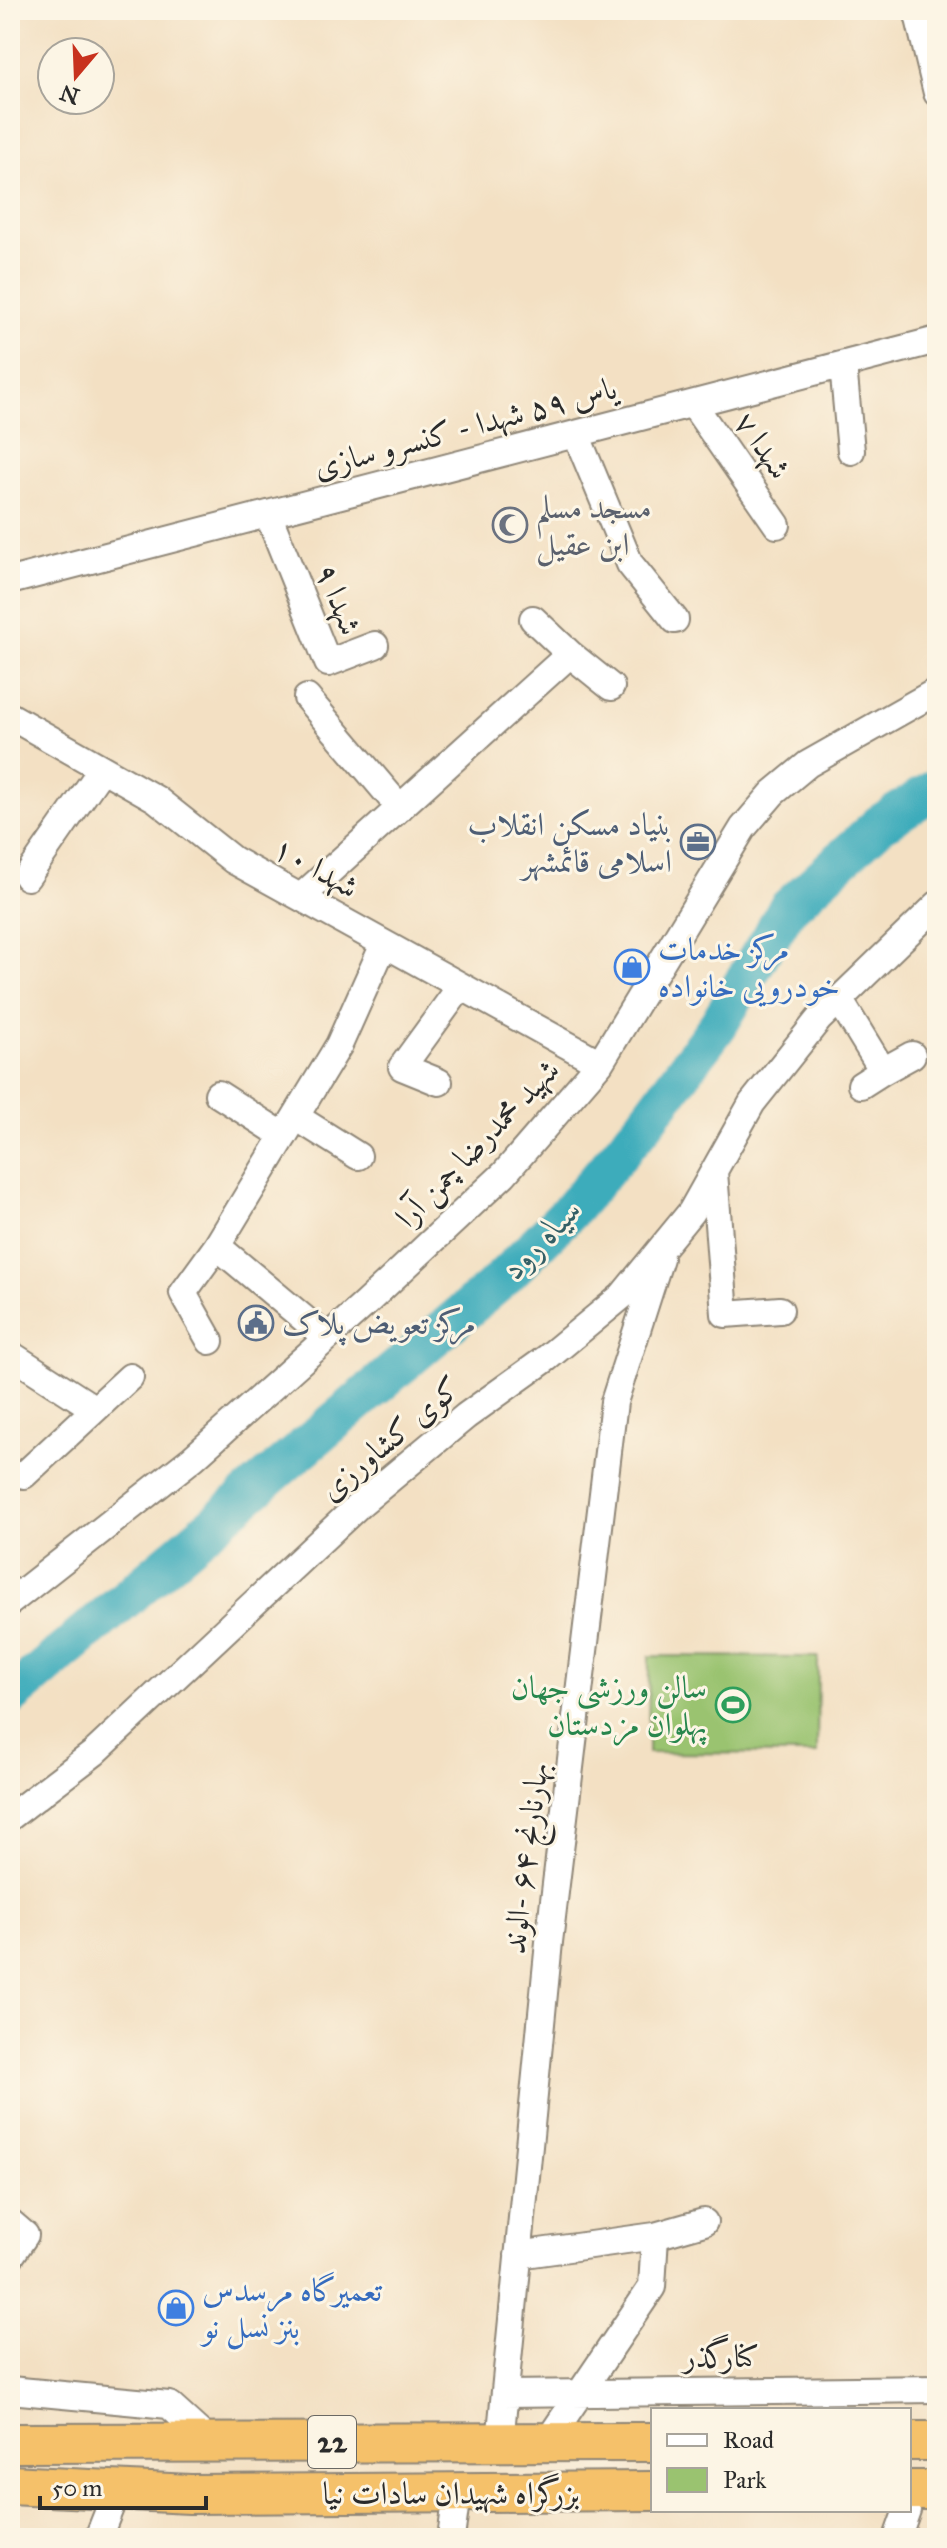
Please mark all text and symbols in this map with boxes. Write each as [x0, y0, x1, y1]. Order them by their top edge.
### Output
north arrow [36, 36, 116, 116]
text: N [56, 79, 83, 110]
street label: یاس ۵۹ شهدا - کنسرو سازی [309, 368, 623, 488]
street label: شهدا ۷ [725, 404, 800, 487]
place label: مسجد مسلم ابن عقیل [536, 488, 652, 567]
mosque icon: مسجد مسلم ابن عقیل [491, 506, 529, 544]
street label: شهدا ۹ [306, 558, 370, 641]
place label: بنیاد مسکن انقلاب اسلامی قائمشهر [467, 805, 672, 882]
office icon: بنیاد مسکن انقلاب اسلامی قائمشهر [679, 823, 717, 861]
street label: شهدا ۱۰ [266, 828, 365, 908]
place label: مرکز خدمات خودرویی خانواده [658, 930, 840, 1007]
shop icon: مرکز خدمات خودرویی خانواده [613, 948, 651, 986]
street label: شهید محمدرضا چمن آرا [387, 1051, 569, 1237]
water label: سیاه رود [493, 1189, 590, 1288]
public building icon: مرکز تعویض پلاک [237, 1304, 275, 1342]
place label: مرکز تعویض پلاک [282, 1304, 476, 1346]
street label: کوی کشاورزی [312, 1368, 469, 1509]
place label: سالن ورزشی جهان پهلوان مزدستان [511, 1668, 707, 1746]
sports icon: سالن ورزشی جهان پهلوان مزدستان [714, 1686, 752, 1724]
street label: بهارنارنج ۶۴ -الوند [494, 1760, 564, 1957]
place label: تعمیرگاه مرسدس بنز نسل نو [199, 2271, 383, 2350]
shop icon: تعمیرگاه مرسدس بنز نسل نو [157, 2289, 195, 2327]
street label: کنارگذر [680, 2334, 759, 2376]
legend [651, 2408, 911, 2512]
road number: 22 [308, 2416, 356, 2468]
text: Road [723, 2425, 774, 2455]
scale bar [40, 2460, 206, 2510]
text: Park [723, 2465, 767, 2495]
street label: بزرگراه شهیدان سادات نیا [323, 2472, 580, 2514]
text: 50 m [52, 2473, 102, 2503]

